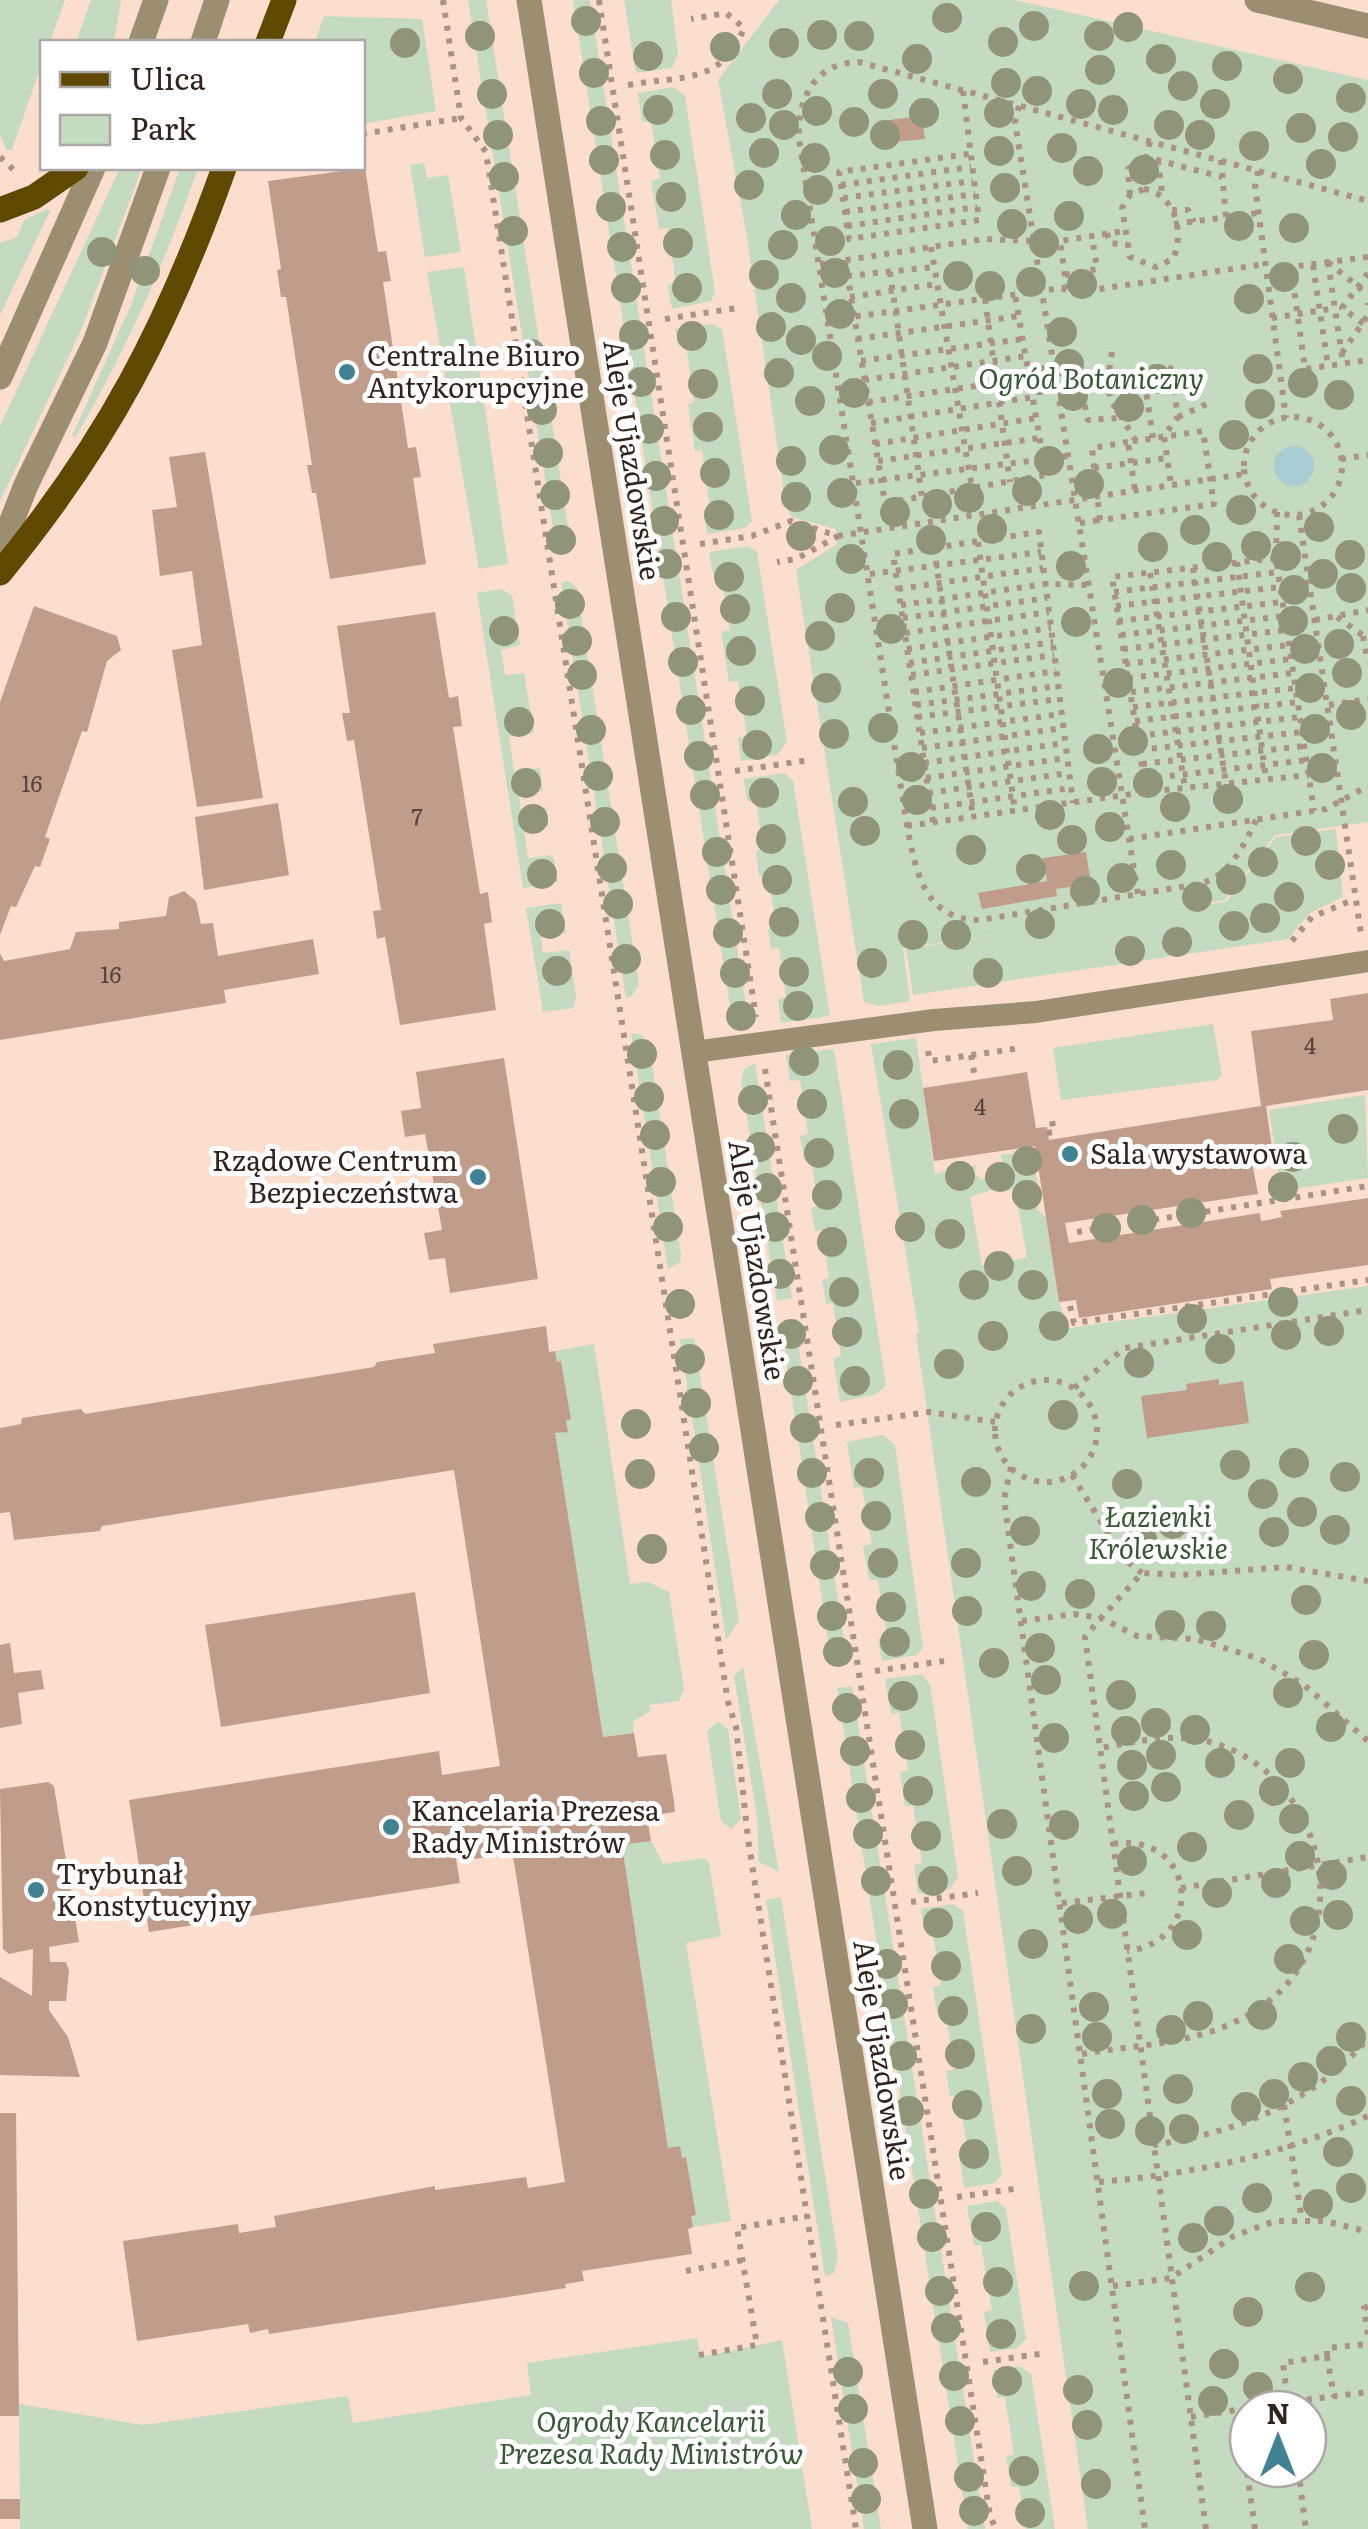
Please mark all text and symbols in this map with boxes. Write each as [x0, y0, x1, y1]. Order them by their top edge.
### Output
legend [40, 40, 365, 170]
text: Ulica [130, 55, 206, 99]
text: Park [130, 105, 197, 149]
place label: Centralne Biuro Antykorupcyjne [367, 333, 584, 407]
street label: Aleje Ujazdowskie [594, 336, 674, 583]
park label: Ogród Botaniczny [978, 356, 1204, 398]
marker: Centralne Biuro Antykorupcyjne [336, 361, 358, 383]
house number: 16 [22, 766, 43, 799]
house number: 7 [411, 799, 423, 832]
house number: 16 [101, 957, 122, 990]
house number: 4 [1304, 1028, 1316, 1061]
house number: 4 [974, 1089, 986, 1122]
place label: Sala wystawowa [1090, 1131, 1307, 1173]
street label: Aleje Ujazdowskie [719, 1136, 799, 1383]
place label: Rządowe Centrum Bezpieczeństwa [212, 1138, 458, 1212]
marker: Sala wystawowa [1059, 1143, 1081, 1165]
marker: Rządowe Centrum Bezpieczeństwa [467, 1166, 489, 1188]
park label: Łazienki Królewskie [1088, 1494, 1228, 1568]
place label: Kancelaria Prezesa Rady Ministrów [411, 1788, 660, 1862]
marker: Kancelaria Prezesa Rady Ministrów [380, 1816, 402, 1838]
place label: Trybunał Konstytucyjny [56, 1851, 252, 1925]
marker: Trybunał Konstytucyjny [25, 1879, 47, 1901]
street label: Aleje Ujazdowskie [844, 1936, 924, 2183]
north arrow [1228, 2389, 1328, 2489]
text: N [1266, 2391, 1290, 2433]
park label: Ogrody Kancelarii Prezesa Rady Ministrów [498, 2399, 804, 2473]

